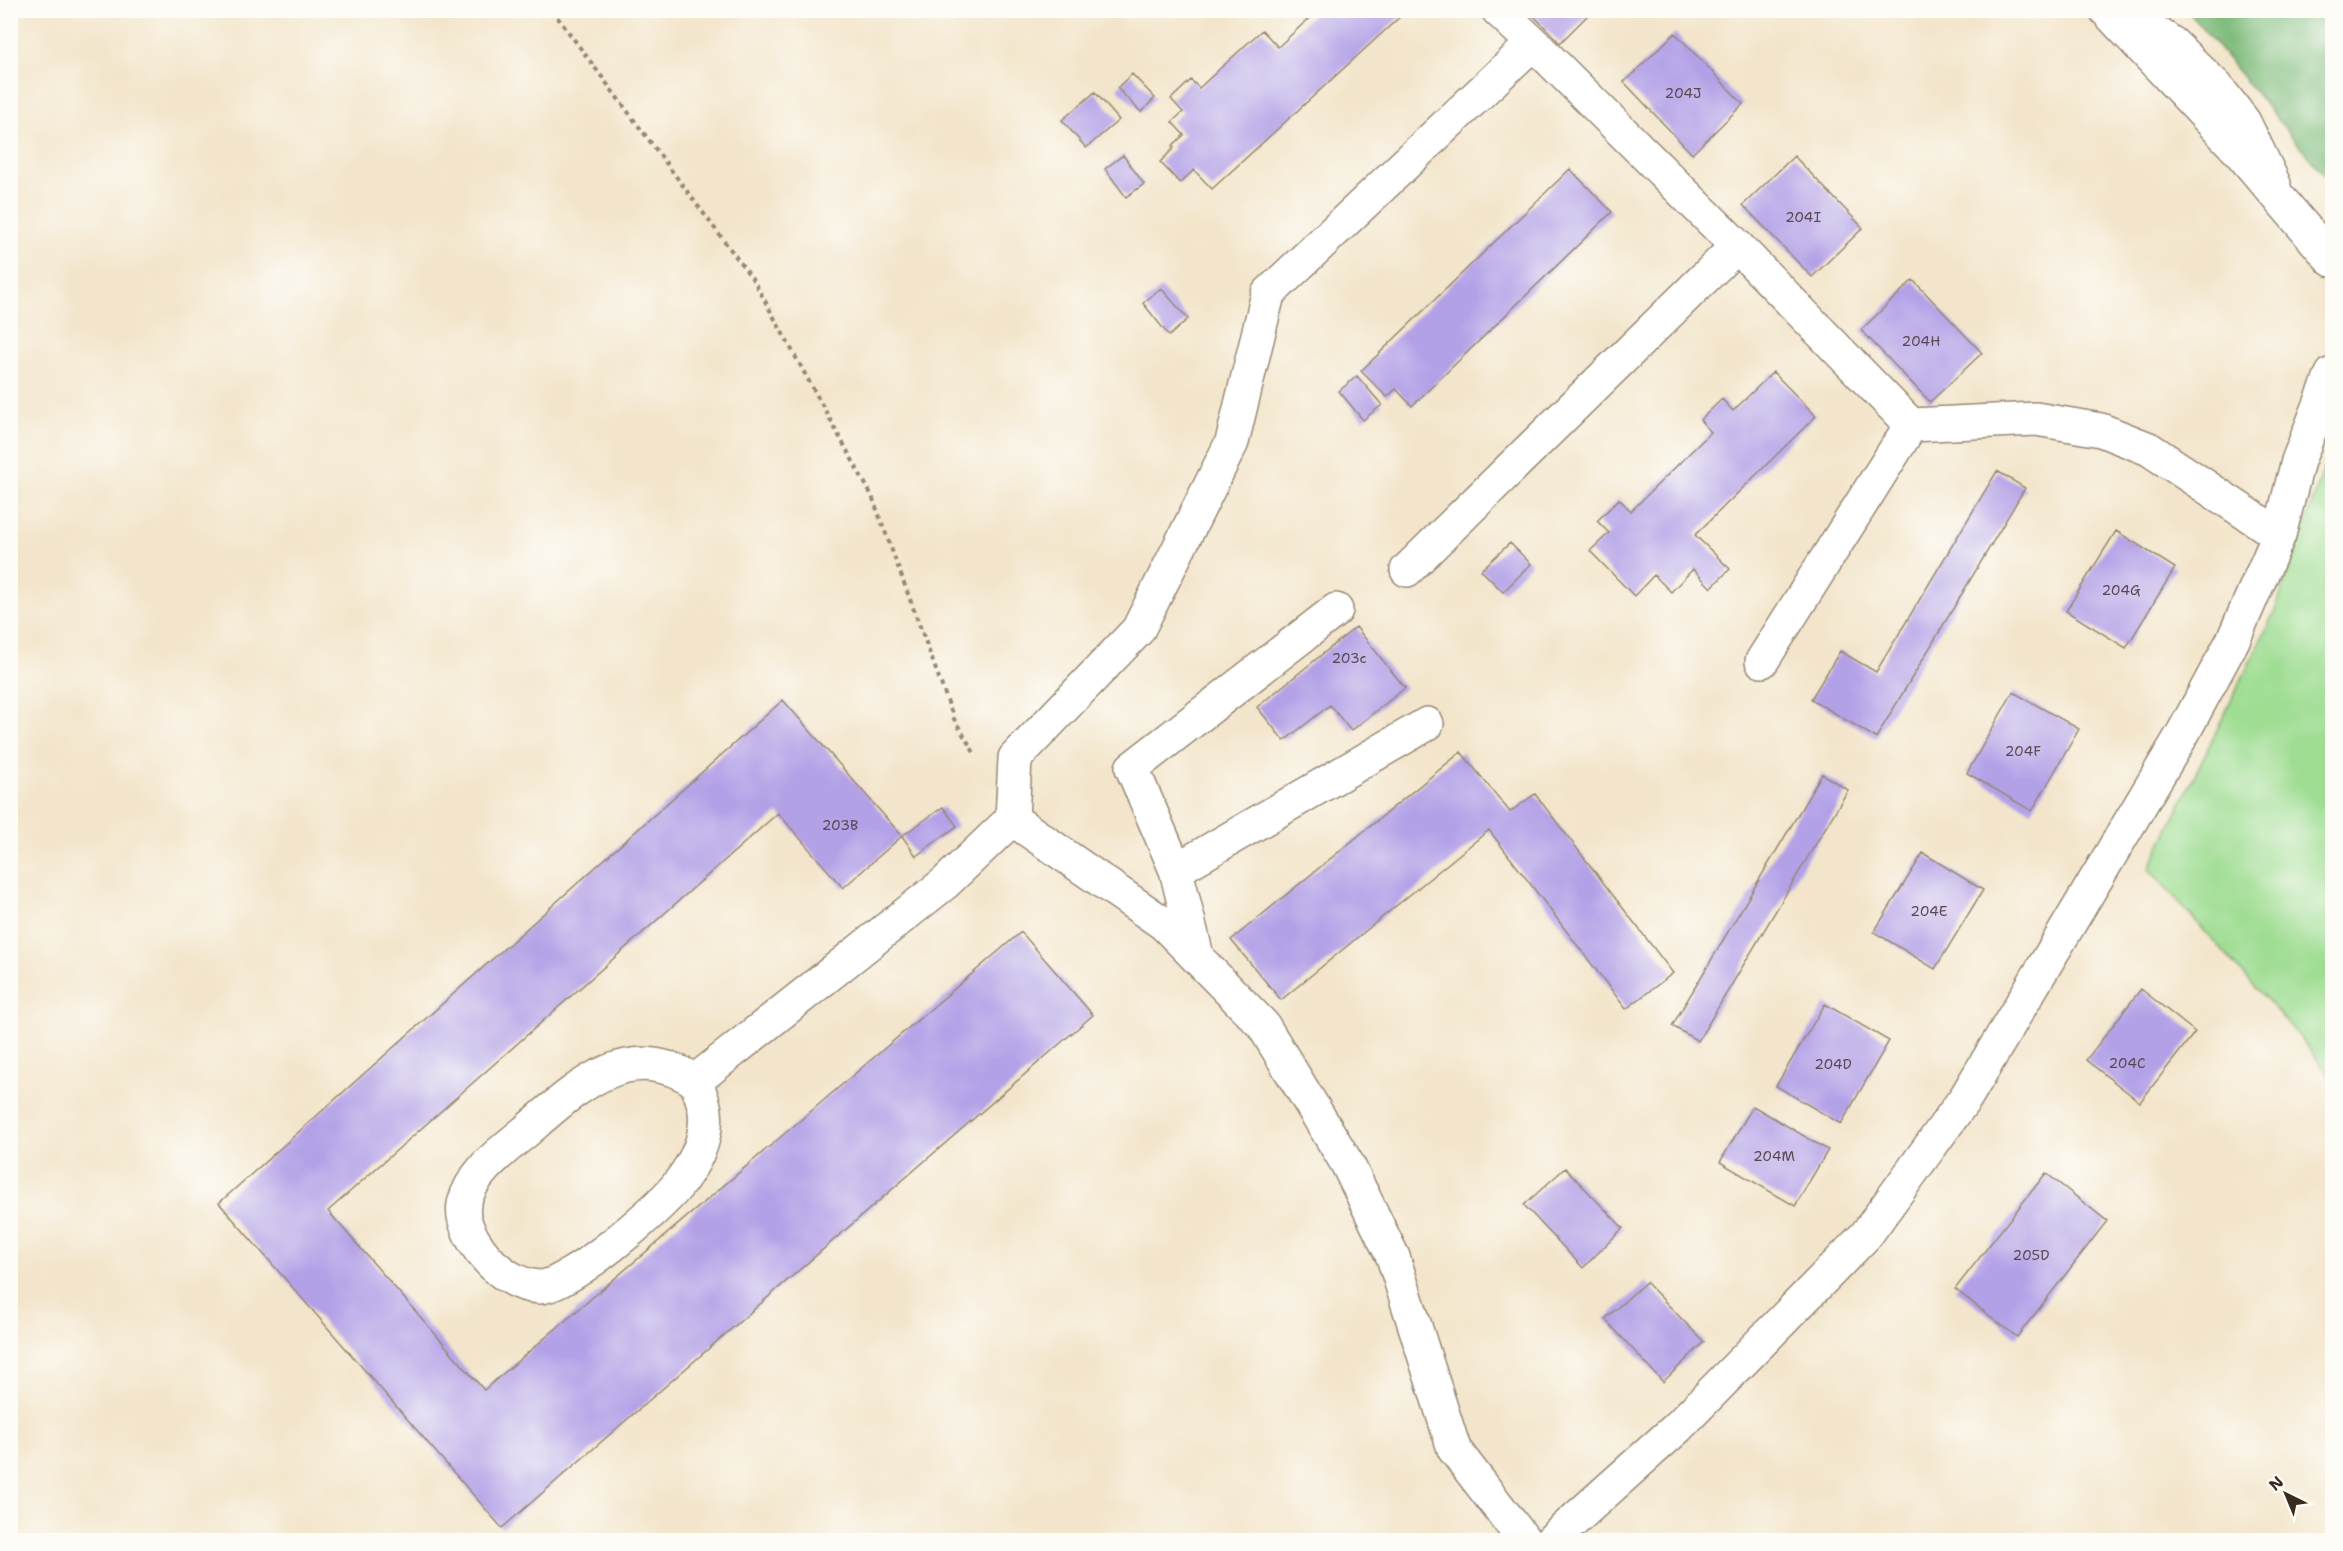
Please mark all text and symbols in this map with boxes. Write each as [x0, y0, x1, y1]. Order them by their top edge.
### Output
house number: 204J [1665, 84, 1701, 102]
house number: 204I [1785, 208, 1821, 226]
house number: 204H [1902, 332, 1940, 350]
house number: 204G [2101, 581, 2141, 599]
house number: 203c [1331, 649, 1367, 667]
house number: 204F [2005, 742, 2041, 760]
house number: 203B [822, 816, 858, 834]
house number: 204E [1910, 902, 1948, 920]
house number: 204C [2108, 1054, 2146, 1072]
house number: 204D [1814, 1055, 1852, 1073]
house number: 204M [1753, 1147, 1795, 1165]
house number: 205D [2013, 1246, 2049, 1264]
north arrow [2256, 1464, 2316, 1524]
text: N [2264, 1471, 2288, 1495]

